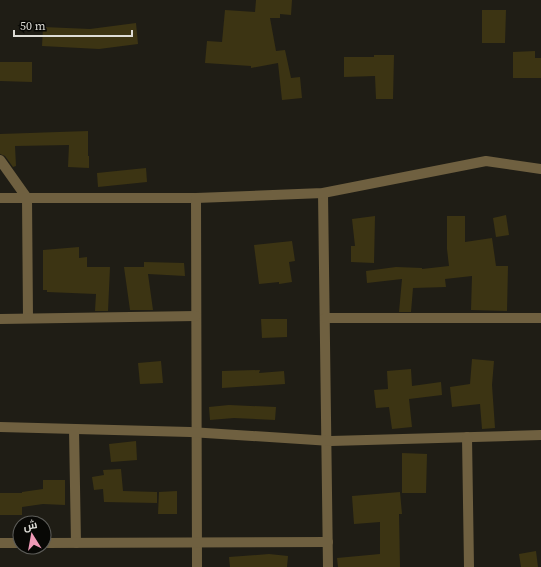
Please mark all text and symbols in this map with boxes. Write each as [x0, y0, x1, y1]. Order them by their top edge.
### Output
scale bar [14, 12, 132, 38]
text: 50 m [20, 18, 46, 34]
north arrow [12, 515, 52, 555]
text: ش [22, 517, 39, 534]

